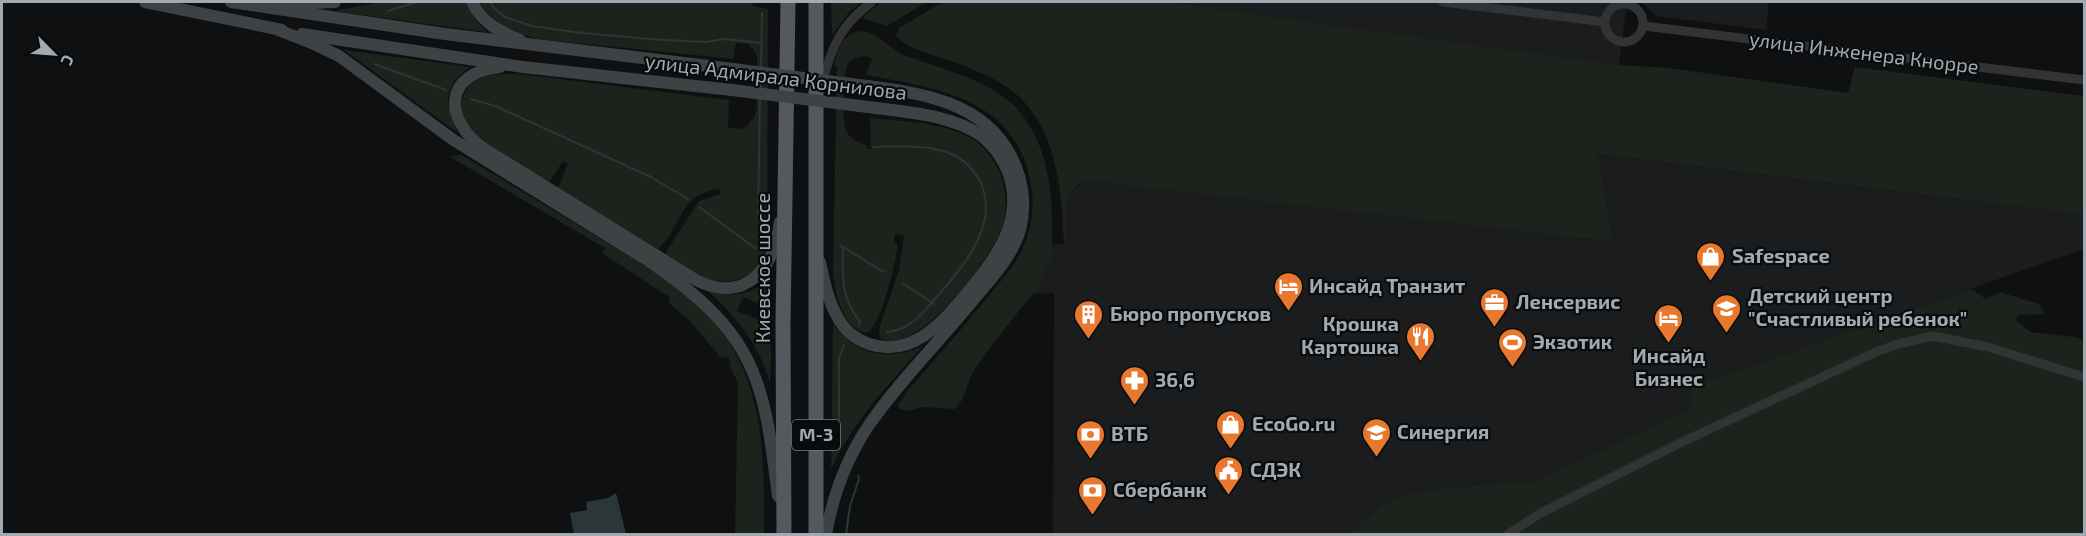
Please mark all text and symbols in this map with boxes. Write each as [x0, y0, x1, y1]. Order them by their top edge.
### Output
north arrow [24, 24, 84, 84]
street label: улица Инженера Кнорре [1748, 26, 1980, 79]
street label: улица Адмирала Корнилова [644, 48, 908, 105]
text: С [57, 52, 79, 69]
street label: Киевское шоссе [750, 193, 774, 343]
shop icon: Safespace [1695, 240, 1727, 282]
place label: Safespace [1732, 243, 1830, 267]
hotel icon: Инсайд Транзит [1272, 270, 1304, 312]
place label: Инсайд Транзит [1309, 273, 1465, 297]
place label: Детский центр "Счастливый ребенок" [1748, 283, 1967, 330]
office icon: Ленсервис [1479, 286, 1511, 328]
place label: Ленсервис [1516, 289, 1620, 313]
school or university icon: Детский центр "Счастливый ребенок" [1711, 292, 1743, 334]
building icon: Бюро пропусков [1073, 298, 1105, 340]
place label: Бюро пропусков [1110, 301, 1271, 325]
hotel icon: Инсайд Бизнес [1653, 302, 1685, 344]
place label: Крошка Картошка [1301, 311, 1399, 358]
restaurant icon: Крошка Картошка [1404, 320, 1436, 362]
sports icon: Экзотик [1496, 326, 1528, 368]
place label: Экзотик [1533, 329, 1612, 353]
place label: Инсайд Бизнес [1633, 343, 1706, 390]
pharmacy icon: 36,6 [1118, 364, 1150, 406]
place label: 36,6 [1155, 367, 1195, 391]
shop icon: EcoGo.ru [1215, 408, 1247, 450]
place label: EcoGo.ru [1252, 411, 1335, 435]
school or university icon: Синергия [1360, 416, 1392, 458]
bank icon: ВТБ [1074, 418, 1106, 460]
place label: Синергия [1397, 419, 1489, 443]
road number: М-3 [792, 420, 840, 450]
place label: ВТБ [1111, 421, 1148, 445]
public building icon: СДЭК [1213, 454, 1245, 496]
place label: СДЭК [1250, 457, 1301, 481]
bank icon: Сбербанк [1076, 474, 1108, 516]
place label: Сбербанк [1113, 477, 1207, 501]

